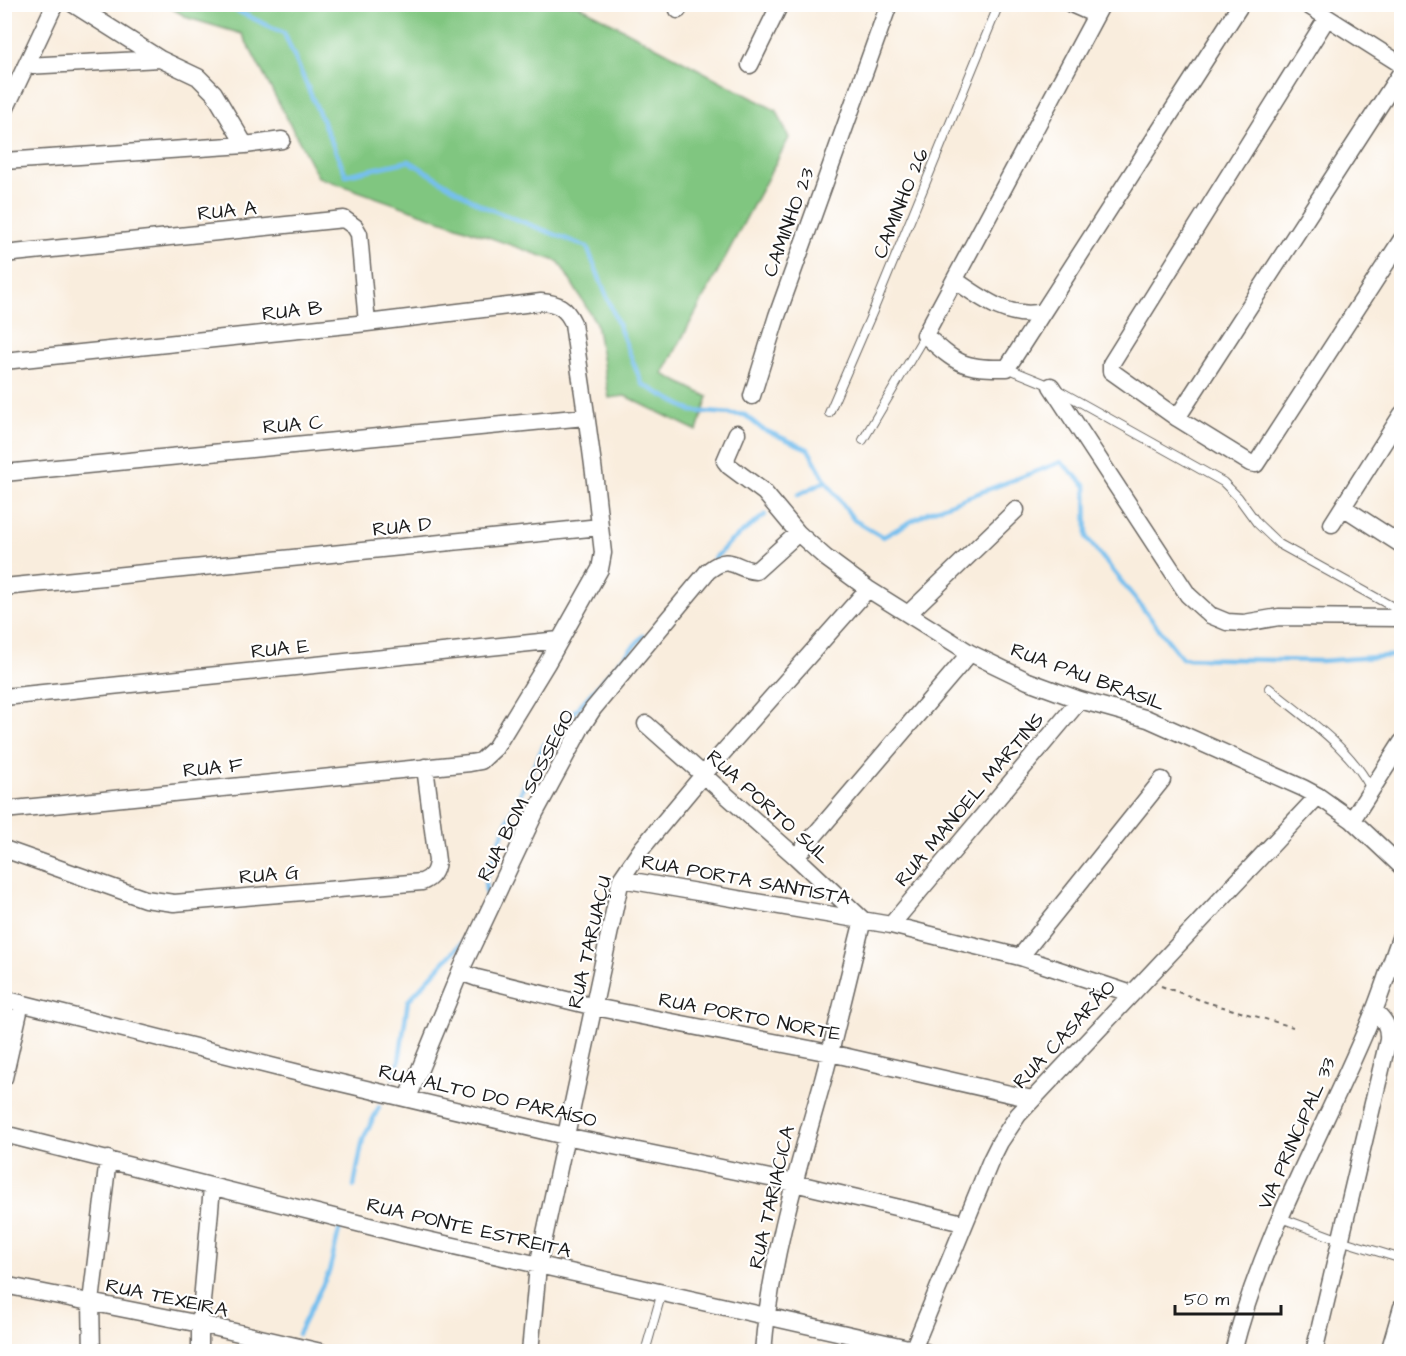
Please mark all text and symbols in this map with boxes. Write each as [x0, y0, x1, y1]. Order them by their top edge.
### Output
street label: CAMINHO 26 [866, 144, 936, 263]
street label: CAMINHO 23 [756, 164, 822, 281]
street label: RUA A [196, 194, 258, 228]
street label: RUA B [261, 294, 324, 328]
street label: RUA C [262, 408, 324, 442]
street label: RUA D [371, 510, 433, 544]
street label: RUA E [250, 632, 311, 666]
street label: RUA PAU BRASIL [1007, 636, 1169, 718]
street label: RUA BOM SOSSEGO [470, 705, 581, 886]
street label: RUA MANOEL MARTINS [888, 706, 1051, 893]
street label: RUA PORTO SUL [700, 743, 837, 870]
street label: RUA F [182, 751, 245, 785]
street label: RUA PORTA SANTISTA [639, 848, 853, 912]
street label: RUA G [238, 858, 300, 892]
street label: RUA TARUAÇU [561, 873, 619, 1011]
street label: RUA CASARÃO [1007, 974, 1123, 1095]
street label: RUA PORTO NORTE [656, 986, 843, 1048]
street label: VIA PRINCIPAL 33 [1251, 1053, 1343, 1214]
street label: RUA ALTO DO PARAÍSO [376, 1057, 600, 1135]
street label: RUA TARIACICA [742, 1123, 802, 1271]
street label: RUA PONTE ESTREITA [364, 1191, 574, 1265]
street label: RUA TEXEIRA [103, 1271, 231, 1325]
scale bar [1175, 1278, 1282, 1316]
text: 50 m [1184, 1287, 1229, 1312]

